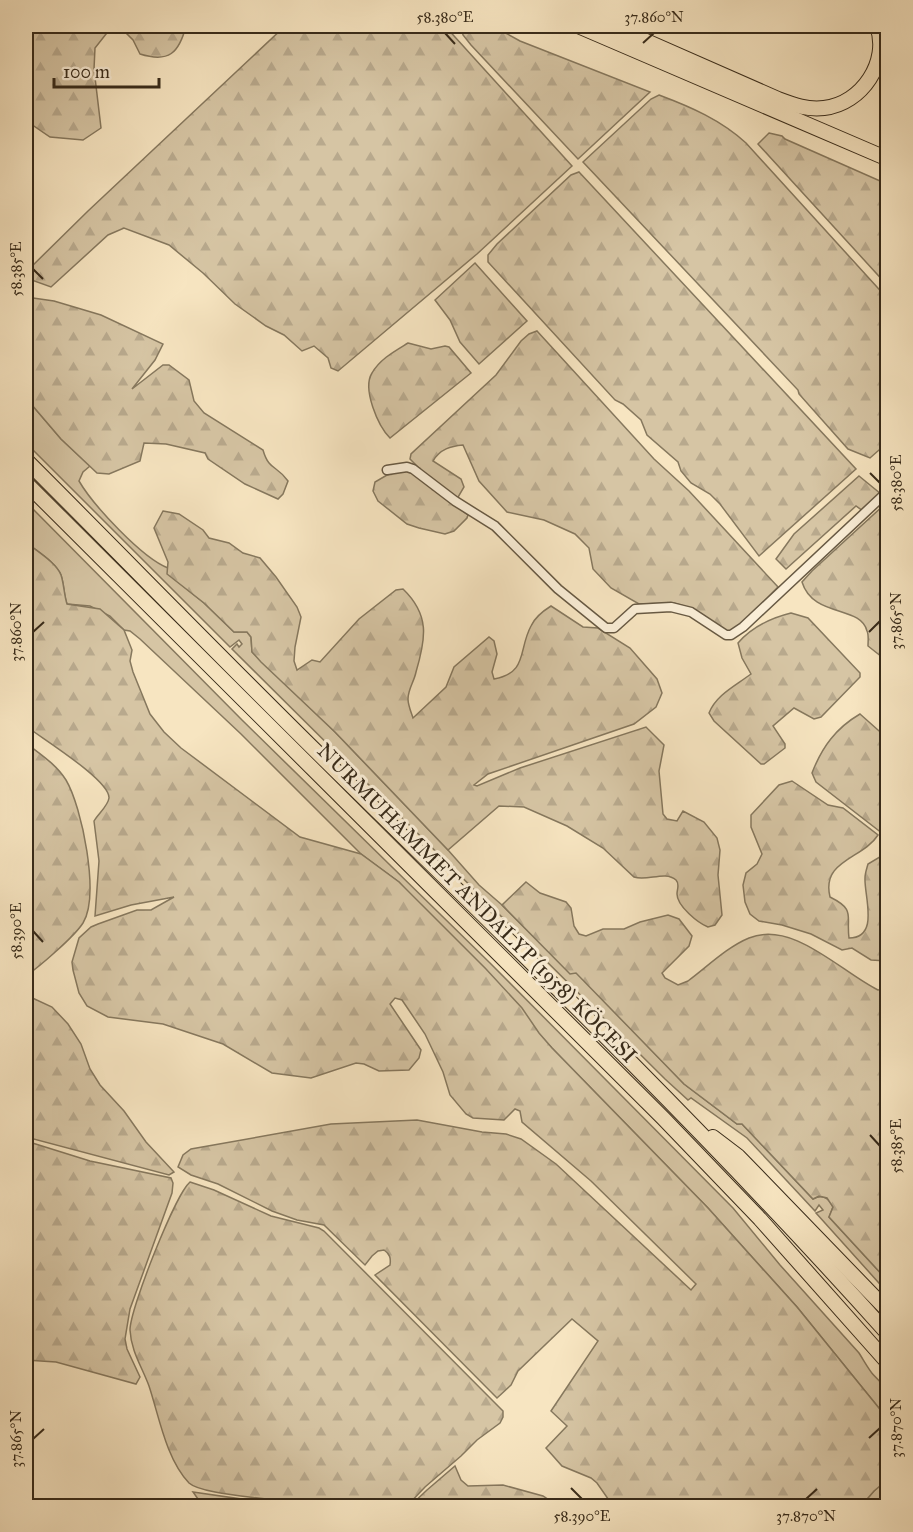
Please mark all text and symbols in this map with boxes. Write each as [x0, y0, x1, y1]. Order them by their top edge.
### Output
text: 58.380°E [417, 8, 474, 26]
text: 37.860°N [624, 8, 684, 26]
scale bar [54, 51, 159, 89]
text: 100 m [63, 61, 110, 83]
text: 58.385°E [7, 241, 25, 297]
text: 58.380°E [887, 454, 905, 511]
text: 37.865°N [887, 592, 905, 650]
text: 37.860°N [7, 602, 25, 662]
street label: NURMUHAMMET ANDALYP (1958) KÖÇESI [312, 738, 642, 1068]
text: 58.390°E [7, 902, 25, 960]
text: 58.385°E [887, 1118, 905, 1174]
text: 37.870°N [887, 1398, 905, 1458]
text: 37.865°N [7, 1410, 25, 1468]
text: 58.390°E [553, 1507, 611, 1525]
text: 37.870°N [776, 1507, 836, 1525]

